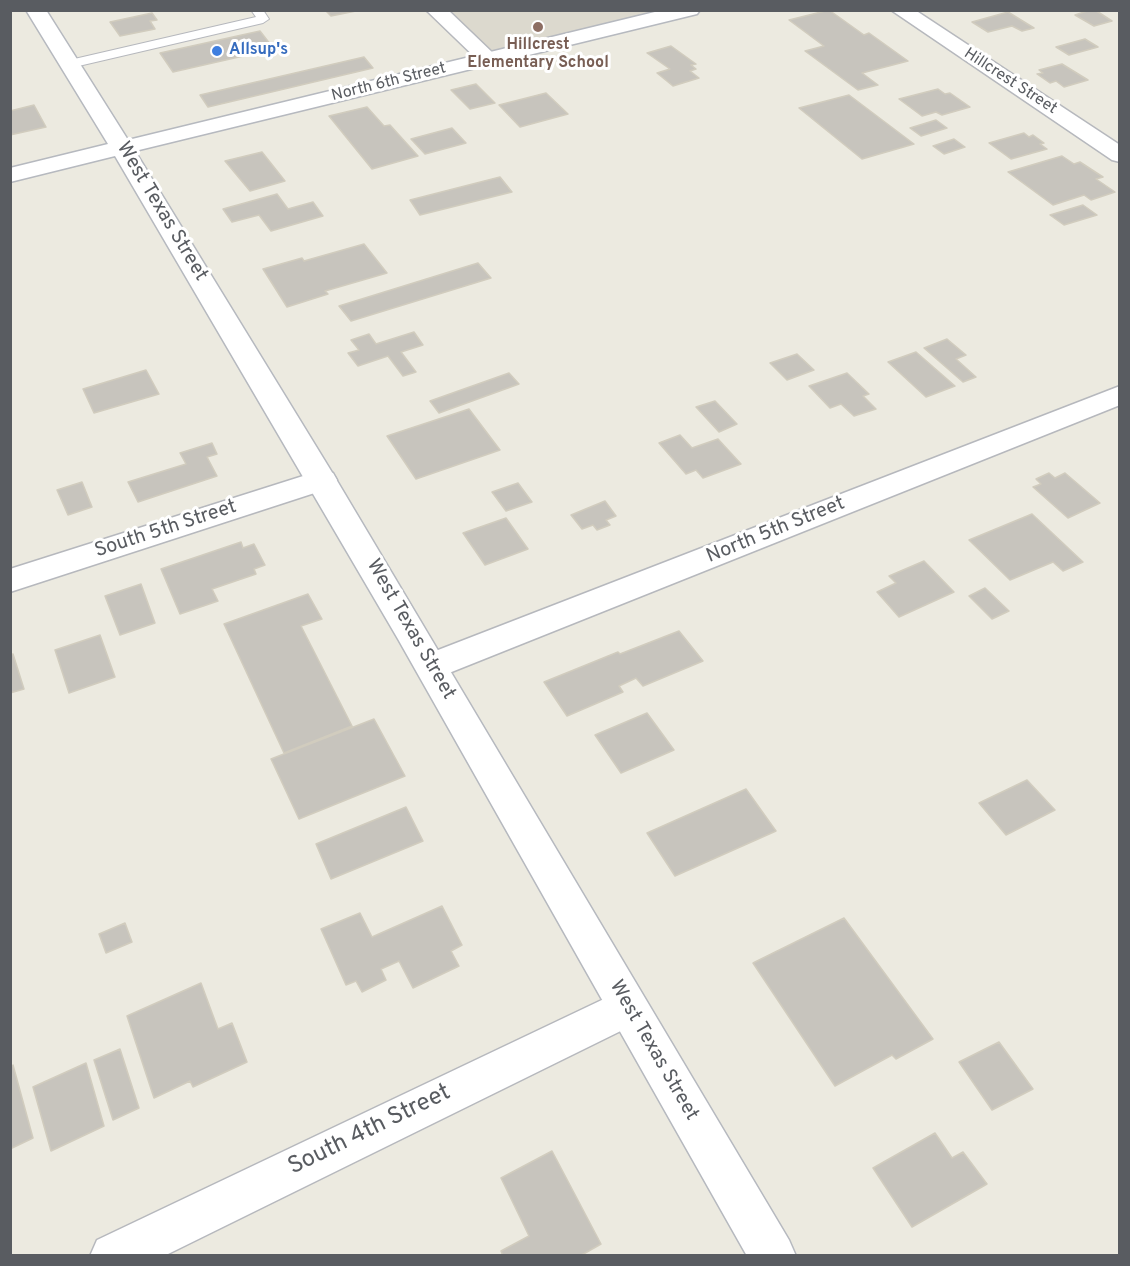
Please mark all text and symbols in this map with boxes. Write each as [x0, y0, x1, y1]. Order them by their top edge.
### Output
marker: Hillcrest Elementary School [531, 20, 545, 34]
place label: Hillcrest Elementary School [467, 36, 609, 74]
place label: Allsup's [229, 41, 288, 61]
marker: Allsup's [210, 44, 224, 58]
street label: Hillcrest Street [960, 45, 1060, 119]
street label: North 6th Street [330, 60, 448, 106]
street label: West Texas Street [110, 138, 212, 286]
street label: North 5th Street [703, 492, 849, 570]
street label: South 5th Street [92, 496, 240, 564]
street label: West Texas Street [360, 556, 460, 704]
street label: West Texas Street [603, 977, 703, 1125]
street label: South 4th Street [284, 1079, 456, 1183]

